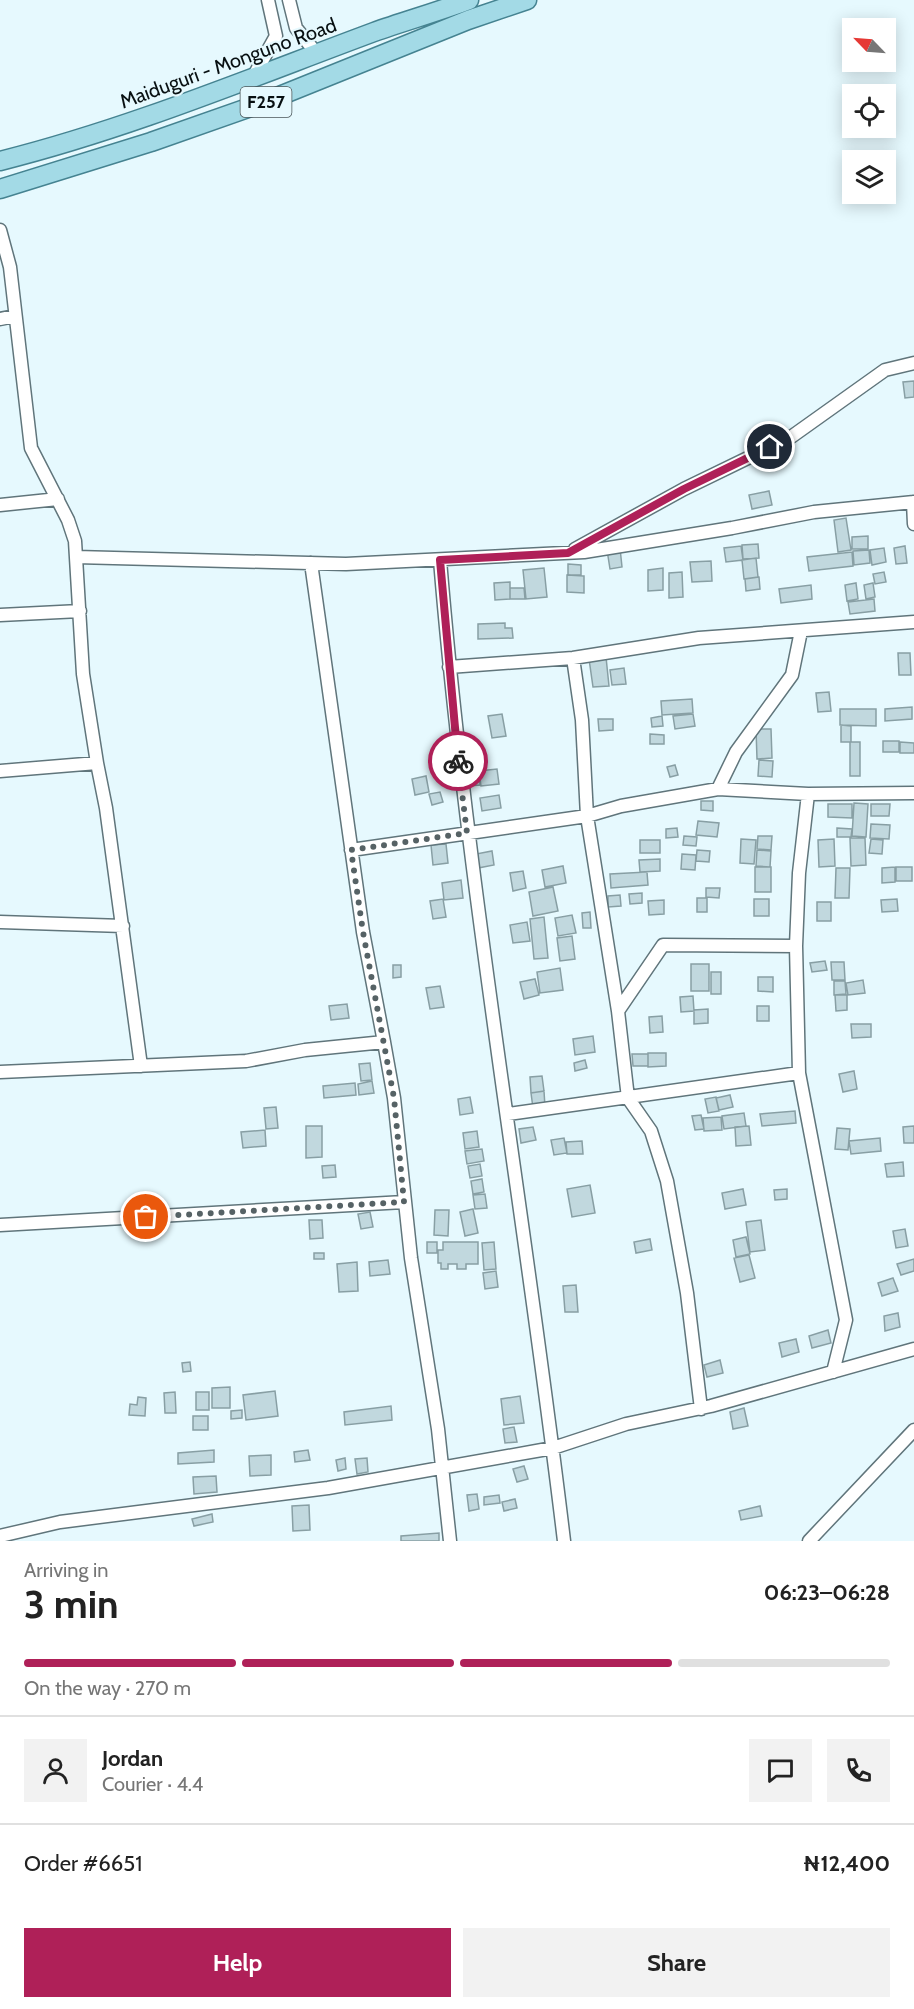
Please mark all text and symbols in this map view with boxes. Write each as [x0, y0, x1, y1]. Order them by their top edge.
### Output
street label: Maiduguri - Monguno Road [116, 13, 340, 113]
north arrow [842, 18, 896, 72]
map controls [842, 18, 896, 204]
button: locate [842, 84, 896, 138]
road number: F257 [240, 87, 292, 117]
button: layers [842, 150, 896, 204]
pin [744, 421, 795, 472]
icon: home [753, 430, 786, 463]
courier [428, 731, 488, 791]
icon: bike [442, 745, 475, 778]
pin [120, 1191, 171, 1242]
icon: bag [129, 1200, 162, 1233]
text: Arriving in [24, 1558, 108, 1582]
text: 06:23–06:28 [764, 1579, 890, 1606]
text: 3 min [24, 1580, 119, 1628]
text: On the way · 270 m [24, 1676, 191, 1700]
button: person [24, 1739, 87, 1802]
button: chat [749, 1739, 812, 1802]
button: phone [827, 1739, 890, 1802]
text: Jordan [102, 1745, 163, 1772]
text: Courier · 4.4 [102, 1772, 203, 1796]
text: Order #6651 [24, 1850, 142, 1877]
text: ₦12,400 [803, 1850, 890, 1877]
button: Help [24, 1928, 451, 1997]
button: Share [463, 1928, 890, 1997]

